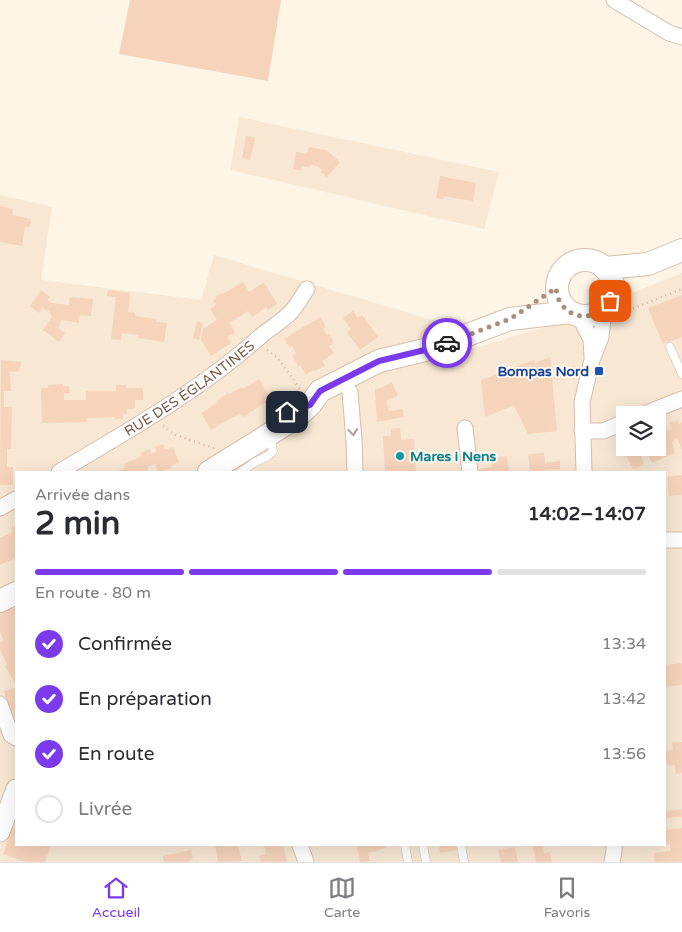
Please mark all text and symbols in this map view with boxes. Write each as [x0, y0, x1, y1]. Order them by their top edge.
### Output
pin [589, 280, 631, 322]
icon: bag [596, 287, 624, 315]
courier [422, 318, 472, 368]
icon: car [433, 329, 461, 357]
street label: RUE DES ÉGLANTINES [121, 337, 259, 440]
place label: Bompas Nord [497, 363, 589, 380]
marker: Bompas Nord [593, 365, 605, 377]
pin [266, 391, 308, 433]
icon: home [273, 398, 301, 426]
map controls [616, 406, 666, 456]
button: layers [616, 406, 666, 456]
one-way arrow [348, 428, 359, 436]
place label: Mares i Nens [410, 448, 496, 465]
marker: Mares i Nens [394, 450, 406, 462]
text: Arrivée dans [35, 485, 130, 505]
text: 14:02–14:07 [528, 503, 646, 525]
text: 2 min [35, 505, 120, 543]
text: En route · 80 m [35, 583, 151, 603]
icon: check [35, 630, 63, 658]
text: Confirmée [78, 633, 172, 655]
text: 13:34 [602, 634, 646, 654]
icon: check [35, 685, 63, 713]
text: En préparation [78, 688, 212, 710]
text: 13:42 [602, 689, 646, 709]
icon: check [35, 740, 63, 768]
text: En route [78, 743, 155, 765]
text: 13:56 [602, 744, 646, 764]
text: Livrée [78, 798, 132, 820]
tab: Accueil [92, 874, 140, 921]
tab: Carte [324, 874, 360, 921]
tab: Favoris [544, 874, 590, 921]

